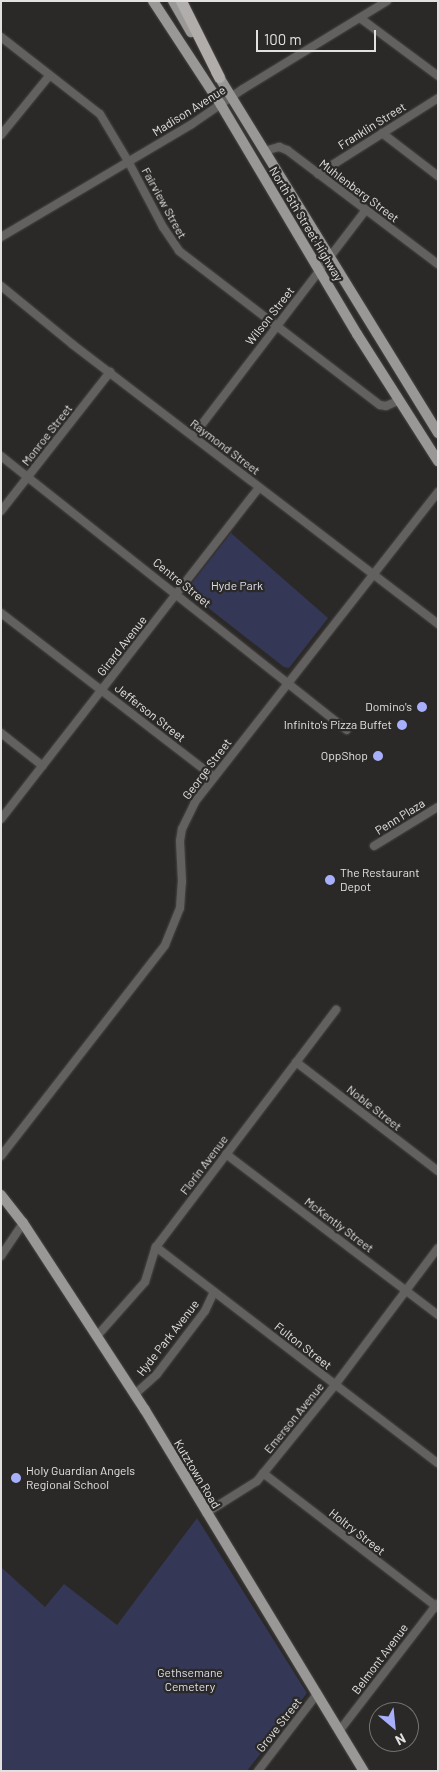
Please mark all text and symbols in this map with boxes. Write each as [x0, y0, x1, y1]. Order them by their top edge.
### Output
scale bar [259, 20, 379, 52]
text: 100 m [264, 30, 302, 48]
street label: Madison Avenue [150, 83, 228, 139]
street label: Franklin Street [336, 99, 408, 153]
street label: Muhlenberg Street [316, 156, 402, 226]
street label: North 5th Street Highway [266, 164, 346, 284]
street label: Fairview Street [139, 165, 189, 241]
street label: Wilson Street [243, 284, 297, 348]
street label: Monroe Street [19, 401, 75, 469]
street label: Raymond Street [187, 416, 263, 478]
street label: Centre Street [150, 555, 214, 611]
park label: Hyde Park [211, 579, 263, 593]
street label: Girard Avenue [94, 613, 150, 679]
street label: Jefferson Street [112, 681, 188, 745]
place label: Domino's [365, 700, 412, 714]
marker: Domino's [416, 701, 428, 713]
place label: Infinito's Pizza Buffet [284, 718, 392, 732]
marker: Infinito's Pizza Buffet [396, 719, 408, 731]
street label: George Street [179, 736, 235, 802]
place label: OppShop [321, 749, 368, 763]
marker: OppShop [372, 750, 384, 762]
street label: Penn Plaza [372, 796, 428, 838]
place label: The Restaurant Depot [340, 866, 420, 894]
marker: The Restaurant Depot [324, 874, 336, 886]
street label: Noble Street [344, 1082, 404, 1134]
street label: Florin Avenue [177, 1132, 231, 1198]
street label: McKently Street [302, 1194, 376, 1256]
street label: Hyde Park Avenue [134, 1297, 202, 1379]
street label: Fulton Street [272, 1319, 334, 1373]
street label: Emerson Avenue [261, 1380, 327, 1456]
street label: Kutztown Road [171, 1437, 223, 1511]
place label: Holy Guardian Angels Regional School [26, 1464, 135, 1492]
marker: Holy Guardian Angels Regional School [10, 1472, 22, 1484]
street label: Holtry Street [326, 1506, 388, 1558]
street label: Belmont Avenue [349, 1621, 411, 1697]
park label: Gethsemane Cemetery [157, 1666, 223, 1694]
street label: Grove Street [253, 1695, 305, 1755]
north arrow [369, 1702, 419, 1752]
text: N [393, 1730, 409, 1749]

